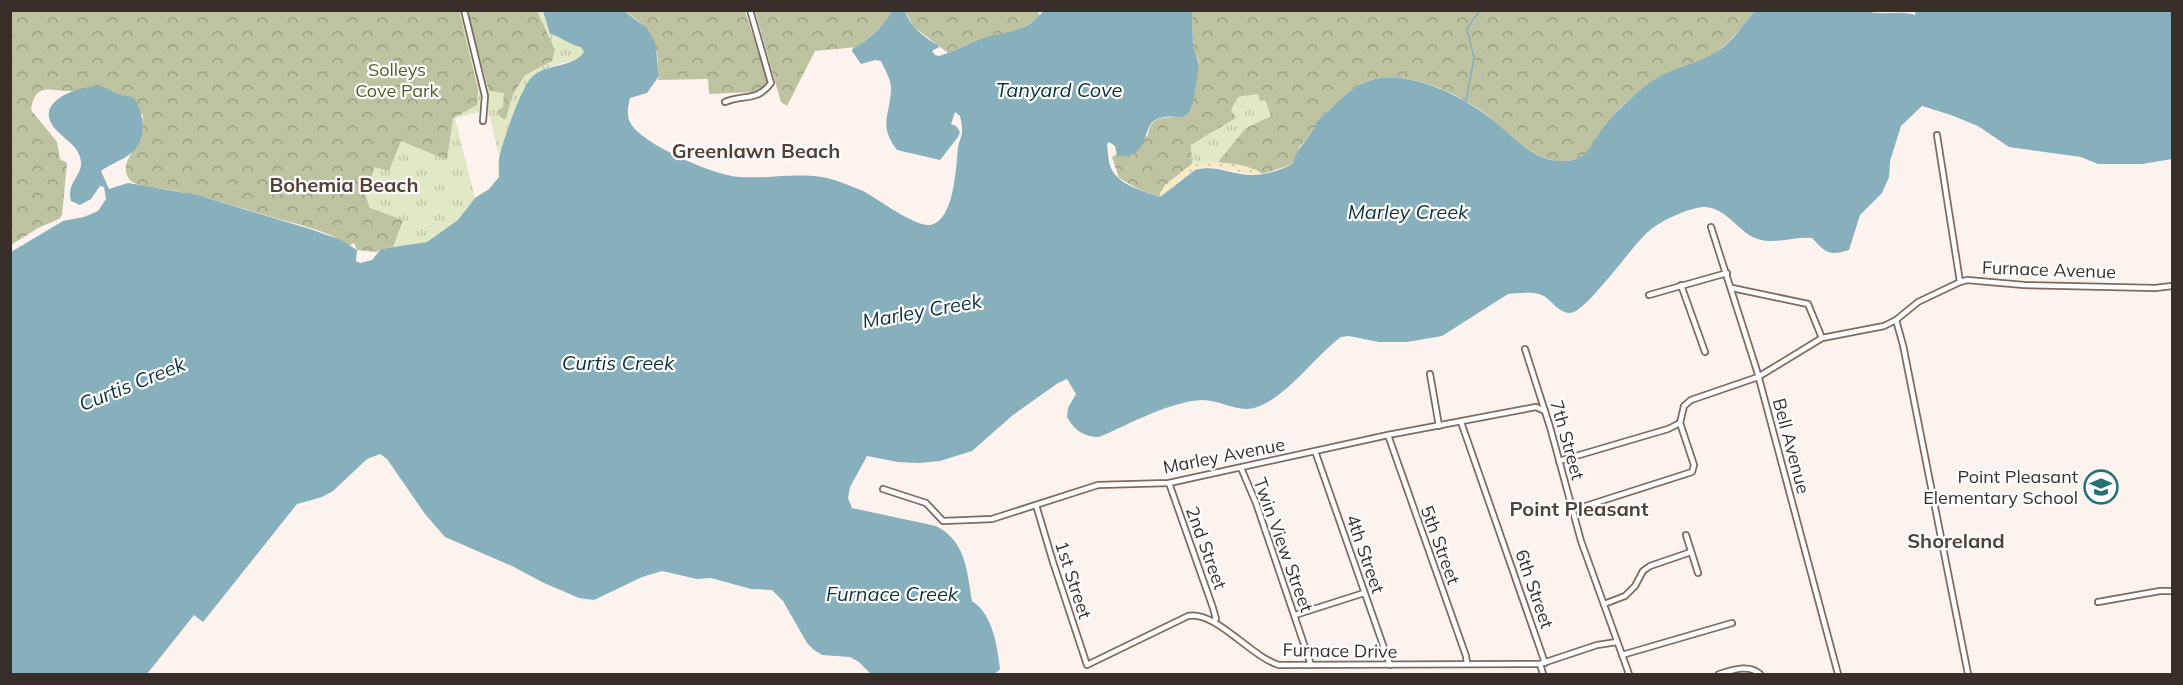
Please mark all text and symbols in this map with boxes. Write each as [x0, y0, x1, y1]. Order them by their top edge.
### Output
park label: Solleys Cove Park [355, 58, 440, 102]
water label: Tanyard Cove [996, 77, 1122, 102]
district label: Greenlawn Beach [672, 138, 840, 163]
district label: Bohemia Beach [269, 172, 419, 197]
water label: Marley Creek [1348, 199, 1469, 224]
street label: Furnace Avenue [1982, 256, 2116, 283]
water label: Marley Creek [860, 288, 984, 333]
water label: Curtis Creek [562, 350, 675, 375]
water label: Curtis Creek [75, 351, 189, 416]
street label: Bell Avenue [1768, 396, 1815, 496]
street label: 7th Street [1545, 397, 1590, 483]
street label: Marley Avenue [1161, 432, 1287, 479]
place label: Point Pleasant Elementary School [1923, 465, 2078, 509]
school or university icon: Point Pleasant Elementary School [2083, 469, 2119, 505]
street label: Twin View Street [1248, 474, 1318, 615]
district label: Point Pleasant [1510, 496, 1649, 521]
street label: 5th Street [1416, 502, 1465, 587]
street label: 2nd Street [1181, 503, 1232, 592]
street label: 4th Street [1341, 511, 1390, 596]
district label: Shoreland [1907, 528, 2005, 553]
street label: 1st Street [1050, 538, 1097, 622]
street label: 6th Street [1510, 546, 1559, 631]
water label: Furnace Creek [826, 581, 959, 606]
street label: Furnace Drive [1282, 638, 1398, 663]

